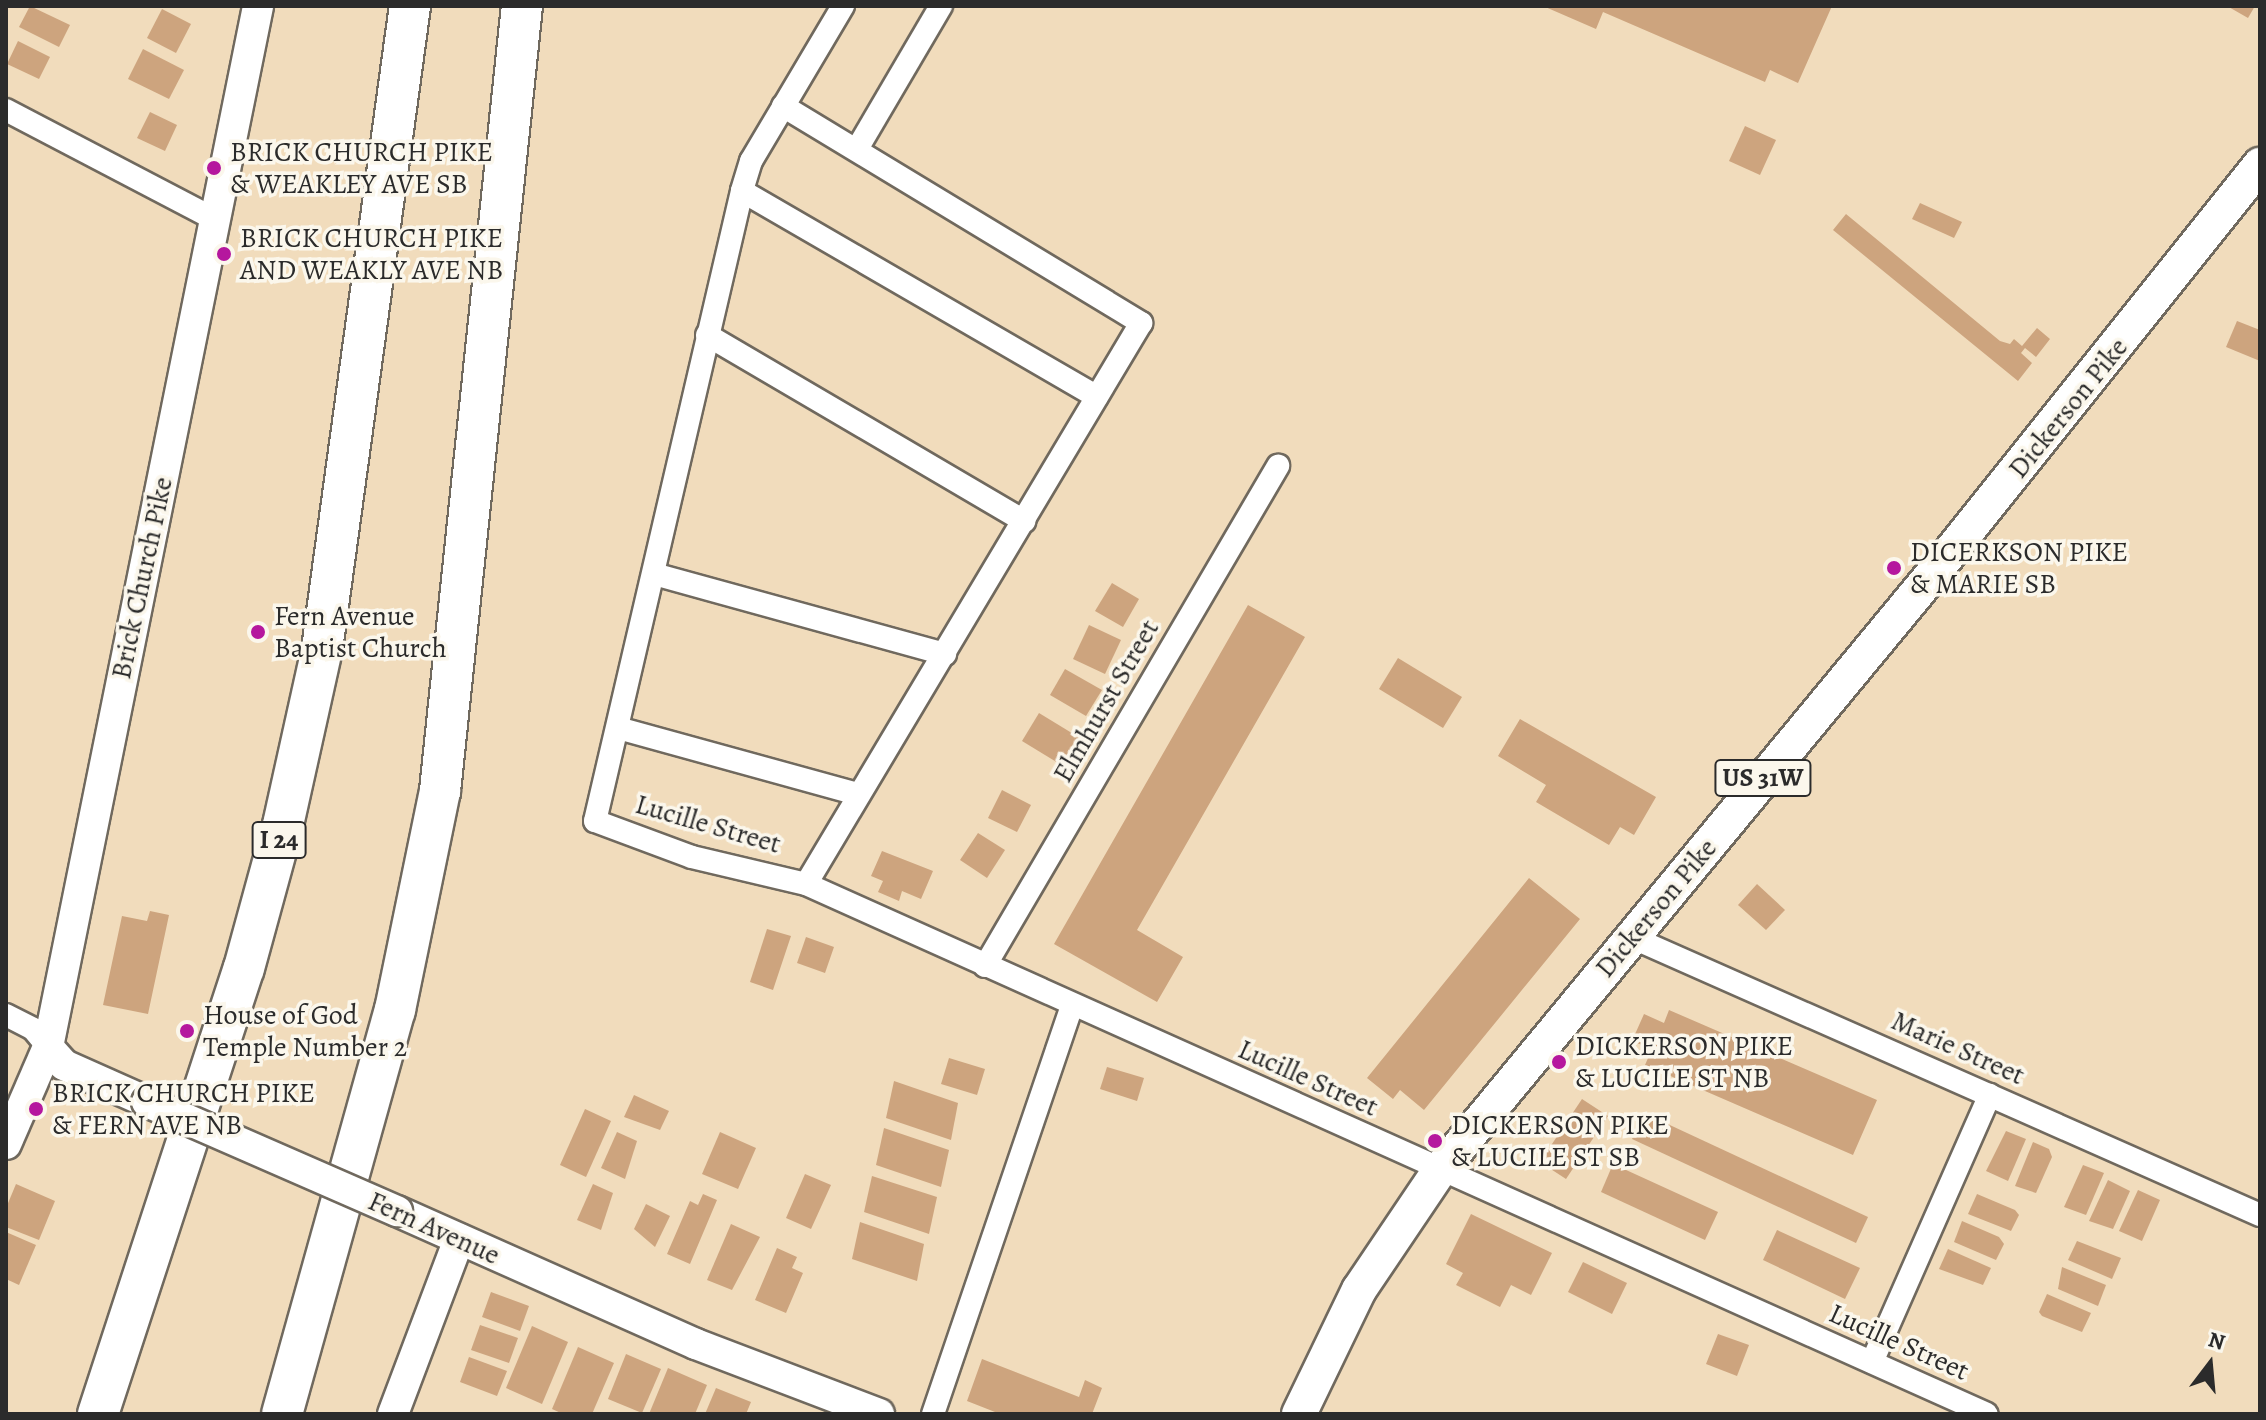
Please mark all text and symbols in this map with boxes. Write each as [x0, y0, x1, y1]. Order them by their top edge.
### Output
place label: BRICK CHURCH PIKE & WEAKLEY AVE SB [230, 135, 493, 201]
marker: BRICK CHURCH PIKE & WEAKLEY AVE SB [205, 159, 223, 177]
place label: BRICK CHURCH PIKE AND WEAKLY AVE NB [240, 221, 503, 287]
marker: BRICK CHURCH PIKE AND WEAKLY AVE NB [215, 245, 233, 263]
street label: Dickerson Pike [2001, 331, 2135, 485]
street label: Brick Church Pike [104, 474, 180, 682]
place label: DICERKSON PIKE & MARIE SB [1910, 535, 2128, 601]
marker: DICERKSON PIKE & MARIE SB [1885, 559, 1903, 577]
place label: Fern Avenue Baptist Church [274, 599, 447, 665]
street label: Elmhurst Street [1046, 614, 1166, 788]
marker: Fern Avenue Baptist Church [249, 623, 267, 641]
road number: US 31W [1713, 756, 1813, 800]
street label: Lucille Street [631, 787, 785, 861]
road number: I 24 [251, 818, 307, 862]
street label: Dickerson Pike [1588, 832, 1724, 984]
place label: House of God Temple Number 2 [203, 998, 407, 1064]
street label: Marie Street [1886, 1004, 2030, 1092]
marker: House of God Temple Number 2 [178, 1022, 196, 1040]
place label: DICKERSON PIKE & LUCILE ST NB [1575, 1029, 1793, 1095]
street label: Lucille Street [1233, 1032, 1383, 1124]
marker: DICKERSON PIKE & LUCILE ST NB [1550, 1053, 1568, 1071]
place label: BRICK CHURCH PIKE & FERN AVE NB [52, 1076, 315, 1142]
marker: BRICK CHURCH PIKE & FERN AVE NB [27, 1100, 45, 1118]
place label: DICKERSON PIKE & LUCILE ST SB [1451, 1108, 1669, 1174]
marker: DICKERSON PIKE & LUCILE ST SB [1426, 1132, 1444, 1150]
street label: Fern Avenue [363, 1184, 505, 1272]
street label: Lucille Street [1824, 1296, 1974, 1388]
north arrow [2170, 1324, 2250, 1404]
text: N [2205, 1324, 2228, 1358]

